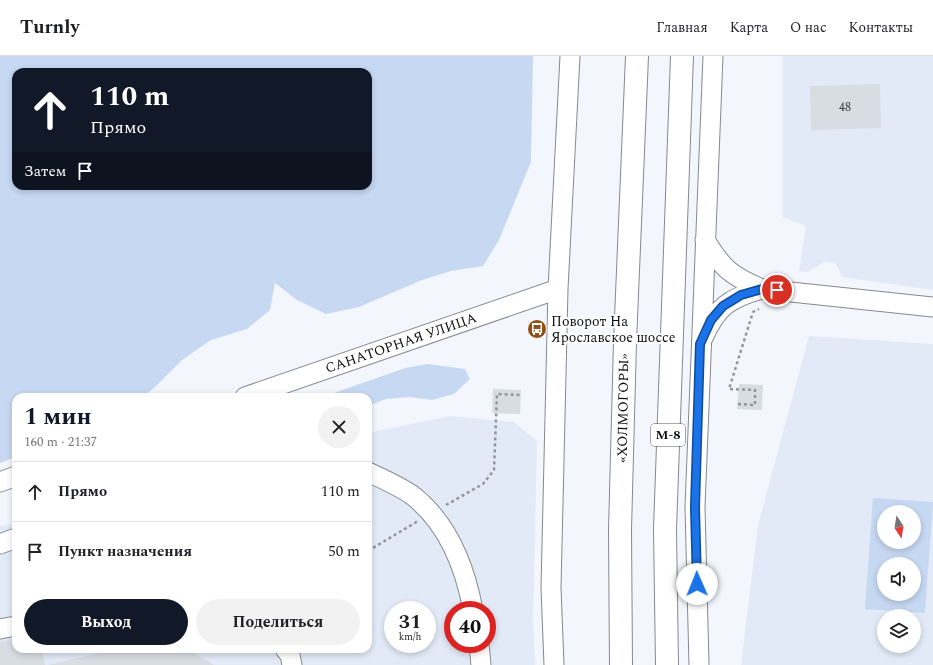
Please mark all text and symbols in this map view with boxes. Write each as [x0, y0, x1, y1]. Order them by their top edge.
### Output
text: Turnly [20, 13, 80, 42]
text: Главная [656, 17, 708, 38]
text: Карта [730, 17, 768, 38]
text: О нас [790, 17, 827, 38]
text: Контакты [849, 17, 913, 38]
text: 110 m [90, 75, 169, 118]
icon: ahead [24, 84, 76, 136]
house number: 48 [839, 98, 851, 117]
text: Прямо [90, 114, 146, 141]
text: Затем [24, 160, 66, 183]
icon: arrive [74, 160, 96, 182]
pin [760, 273, 794, 307]
icon: arrive [766, 279, 788, 301]
street label: САНАТОРНАЯ УЛИЦА [322, 307, 480, 379]
place label: Поворот На Ярославское шоссе [551, 311, 676, 348]
bus stop icon: Поворот На Ярославское шоссе [526, 318, 548, 340]
street label: «ХОЛМОГОРЫ» [612, 353, 634, 463]
text: 1 мин [24, 399, 92, 435]
button: close [318, 406, 360, 448]
road number: М-8 [651, 424, 685, 446]
text: 160 m · 21:37 [24, 432, 97, 452]
text: Прямо [58, 480, 107, 503]
text: 110 m [321, 480, 360, 503]
icon: ahead [24, 481, 46, 503]
north arrow [877, 505, 921, 549]
map controls [877, 505, 921, 653]
text: Пункт назначения [58, 540, 192, 563]
text: 50 m [328, 540, 360, 563]
icon: arrive [24, 541, 46, 563]
button: sound [877, 557, 921, 601]
position arrow [676, 563, 718, 605]
button: Выход [24, 599, 188, 645]
button: Поделиться [196, 599, 360, 645]
speed limit sign: 40 [444, 601, 496, 653]
text: 31 [399, 607, 421, 637]
button: layers [877, 609, 921, 653]
text: km/h [399, 629, 421, 645]

